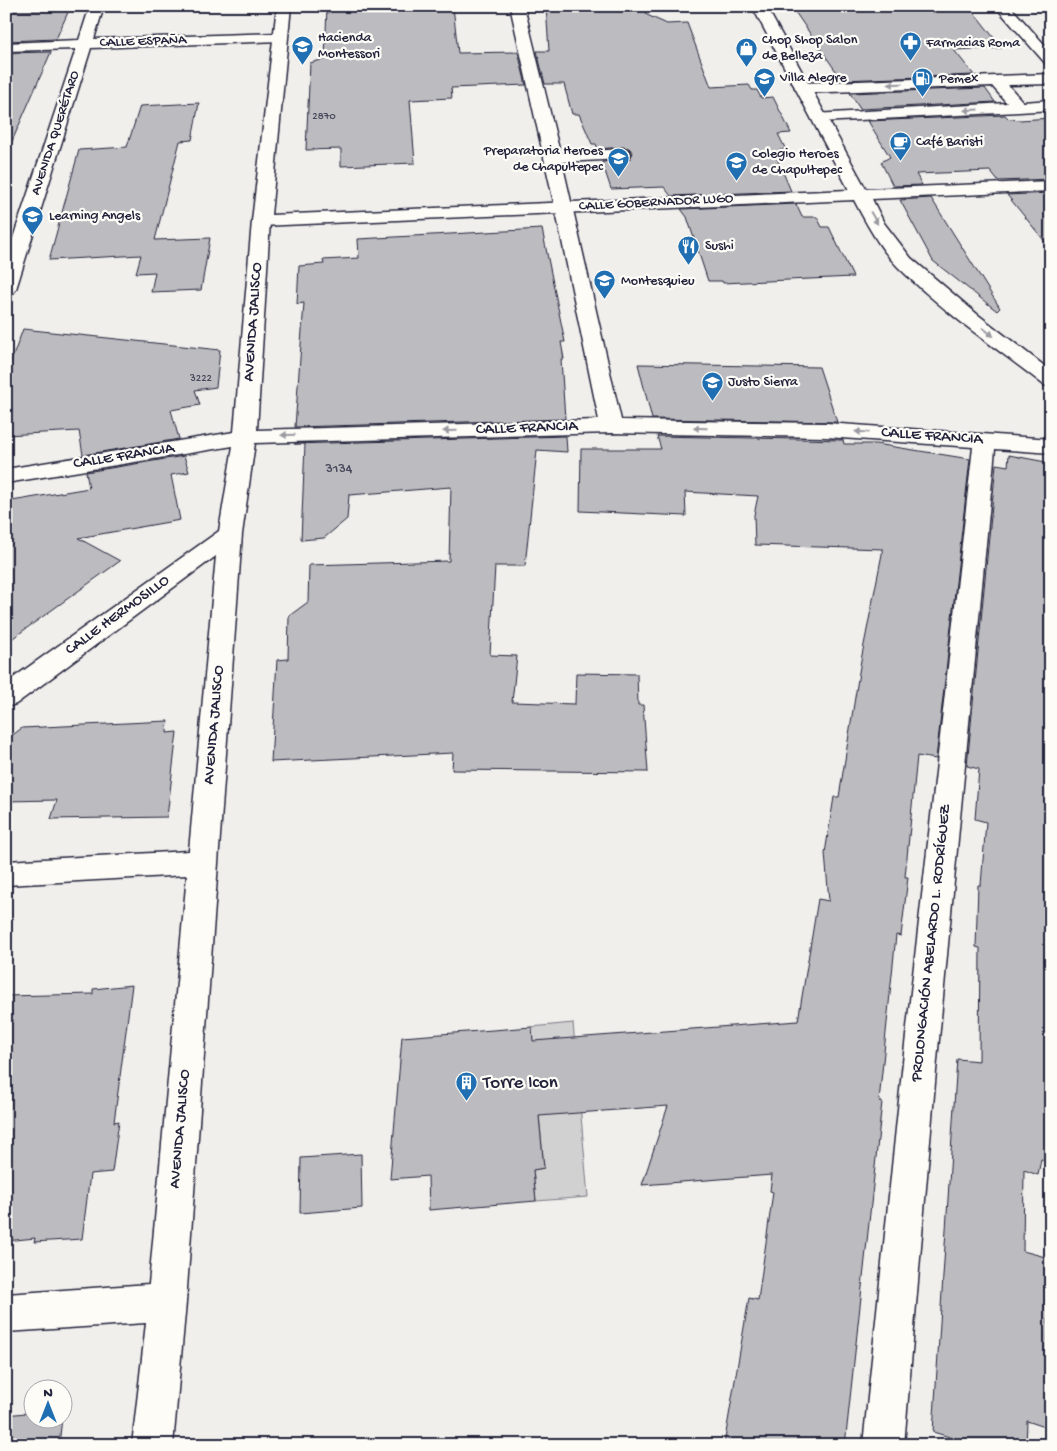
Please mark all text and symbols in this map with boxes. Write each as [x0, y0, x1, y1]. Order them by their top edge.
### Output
place label: Hacienda Montessori [318, 30, 380, 63]
pharmacy icon: Farmacias Roma [898, 31, 922, 62]
street label: CALLE ESPAÑA [99, 32, 187, 52]
place label: Chop Shop Salon de Belleza [762, 32, 858, 65]
school or university icon: Hacienda Montessori [290, 34, 314, 65]
place label: Farmacias Roma [925, 35, 1021, 52]
shop icon: Chop Shop Salon de Belleza [734, 36, 758, 67]
school or university icon: Villa Alegre [752, 66, 776, 97]
fuel station icon: Pemex [911, 67, 935, 98]
street label: AVENIDA QUERÉTARO [28, 68, 84, 197]
place label: Villa Alegre [779, 70, 848, 87]
place label: Pemex [938, 71, 979, 88]
one-way arrow [887, 81, 903, 89]
one-way arrow [962, 106, 978, 114]
house number: 2870 [312, 111, 336, 123]
cafe icon: Café Baristi [888, 130, 912, 161]
place label: Café Baristi [916, 134, 983, 151]
place label: Preparatoria Heroes de Chapultepec [483, 143, 604, 176]
place label: Colegio Heroes de Chapultepec [752, 146, 843, 179]
school or university icon: Preparatoria Heroes de Chapultepec [607, 147, 631, 178]
school or university icon: Colegio Heroes de Chapultepec [724, 150, 748, 181]
street label: CALLE GOBERNADOR LUGO [578, 190, 734, 216]
school or university icon: Learning Angels [21, 204, 45, 235]
place label: Learning Angels [49, 208, 141, 225]
one-way arrow [869, 212, 878, 225]
restaurant icon: Sushi [677, 234, 701, 265]
place label: Sushi [705, 238, 734, 255]
street label: AVENIDA JALISCO [240, 261, 268, 382]
school or university icon: Montesquieu [593, 269, 617, 300]
place label: Montesquieu [621, 273, 695, 290]
one-way arrow [981, 327, 994, 337]
school or university icon: Justo Sierra [700, 370, 724, 401]
house number: 3222 [189, 373, 213, 385]
place label: Justo Sierra [728, 374, 799, 391]
street label: CALLE FRANCIA [476, 418, 580, 440]
one-way arrow [692, 424, 708, 432]
street label: CALLE FRANCIA [880, 424, 985, 450]
one-way arrow [442, 427, 458, 435]
one-way arrow [854, 428, 870, 436]
one-way arrow [279, 432, 295, 440]
street label: CALLE FRANCIA [72, 439, 177, 474]
house number: 3134 [325, 461, 353, 478]
street label: CALLE HERMOSILLO [62, 572, 174, 660]
street label: AVENIDA JALISCO [200, 664, 230, 785]
street label: PROLONGACIÓN ABELARDO L. RODRÍGUEZ [907, 803, 956, 1084]
street label: AVENIDA JALISCO [166, 1068, 196, 1189]
building icon: Torre Icon [455, 1071, 479, 1102]
place label: Torre Icon [482, 1072, 558, 1095]
north arrow [22, 1378, 72, 1428]
text: N [43, 1385, 53, 1402]

